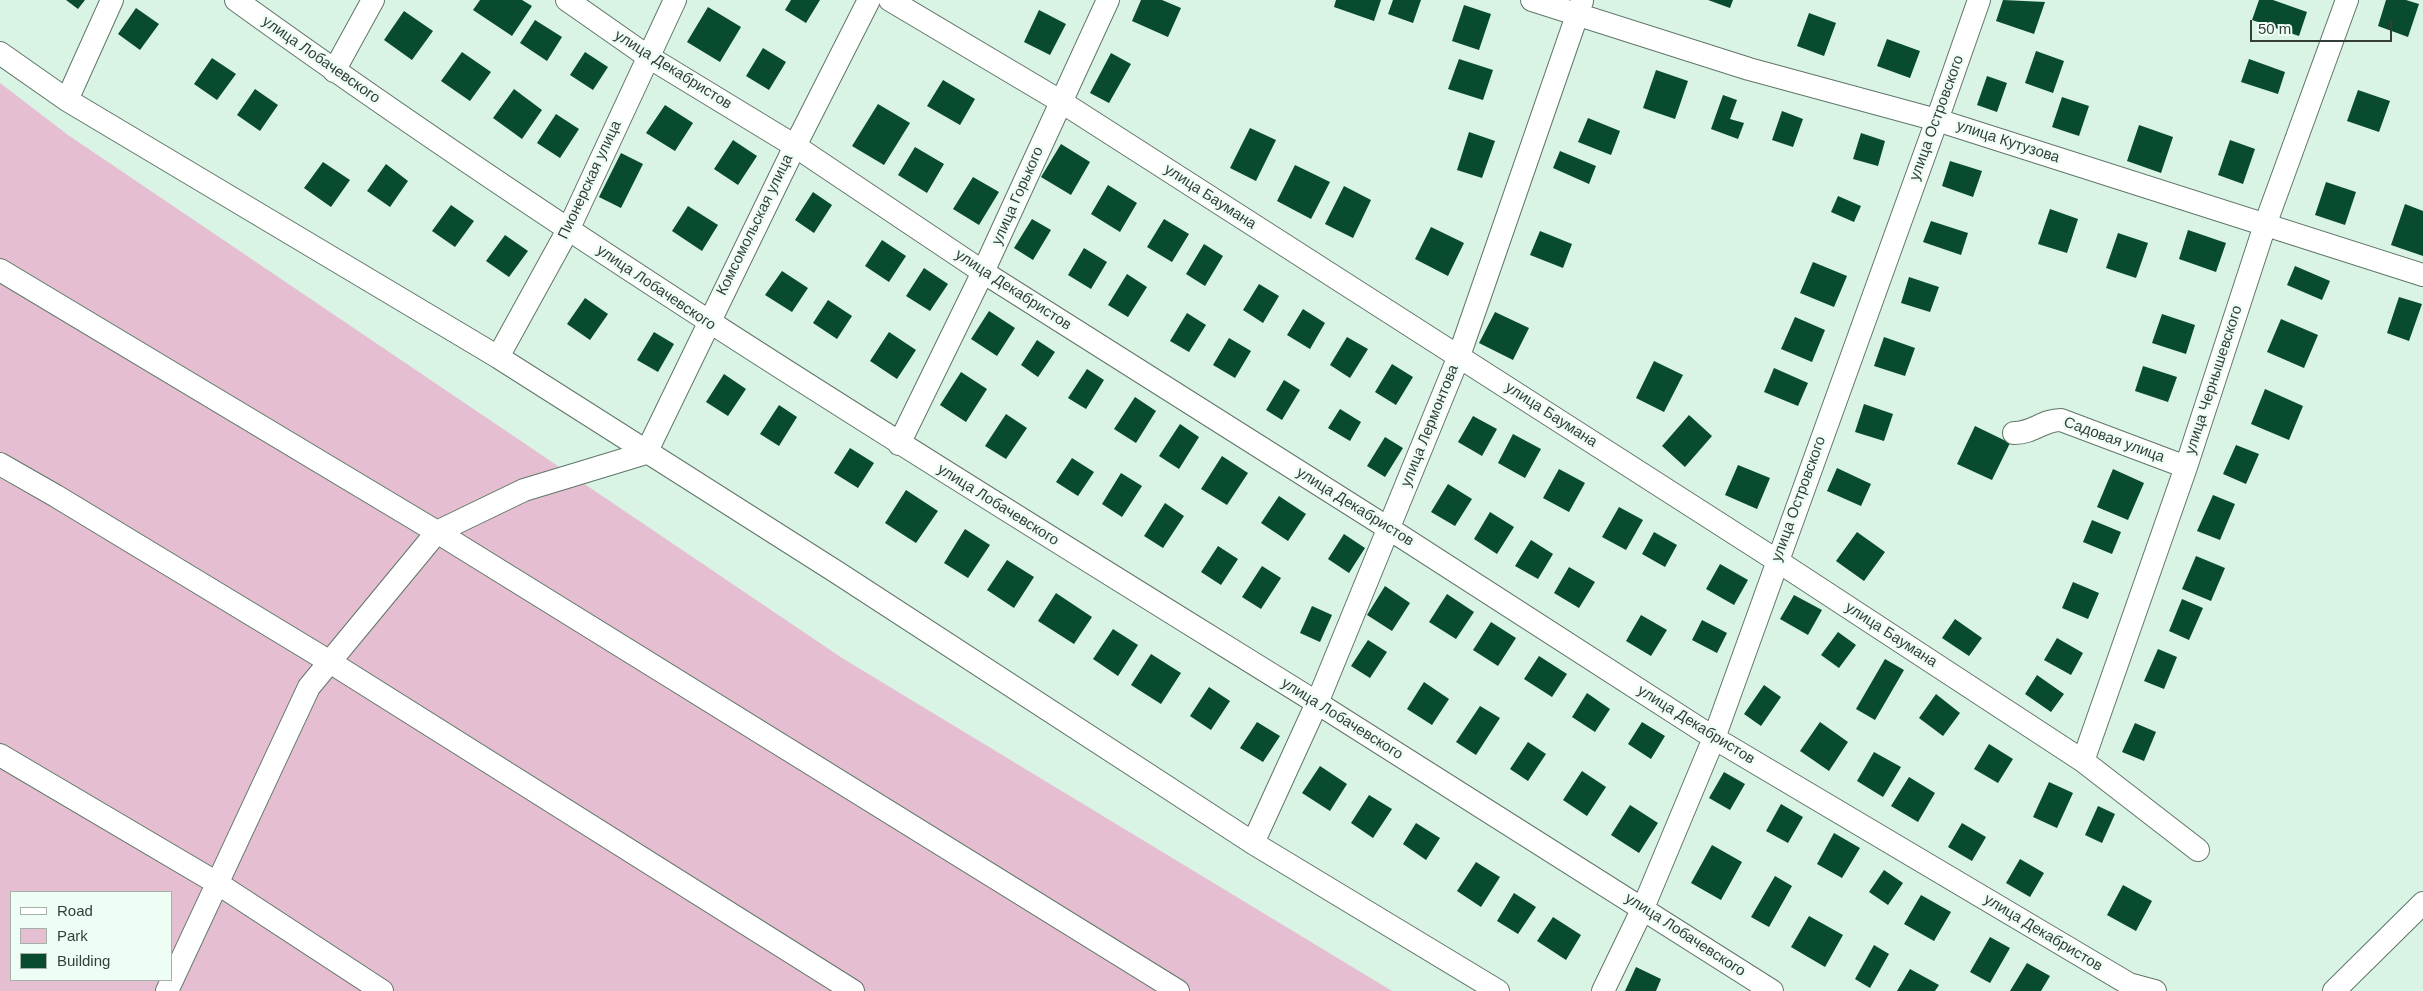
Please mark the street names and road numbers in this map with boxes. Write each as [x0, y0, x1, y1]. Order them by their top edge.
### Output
street label: улица Лобачевского [259, 13, 383, 107]
street label: улица Декабристов [611, 27, 735, 113]
street label: улица Островского [1906, 53, 1968, 183]
street label: улица Кутузова [1954, 117, 2062, 167]
street label: Пионерская улица [555, 118, 625, 242]
street label: улица Горького [988, 144, 1048, 248]
street label: Комсомольская улица [713, 152, 797, 298]
street label: улица Баумана [1161, 161, 1259, 233]
street label: улица Лобачевского [593, 241, 719, 335]
street label: улица Декабристов [952, 246, 1074, 334]
street label: улица Чернышевского [2181, 303, 2247, 457]
street label: улица Лермонтова [1397, 362, 1463, 490]
street label: улица Баумана [1502, 379, 1600, 451]
street label: Садовая улица [2061, 413, 2167, 467]
street label: улица Островского [1768, 434, 1830, 564]
street label: улица Лобачевского [934, 460, 1062, 550]
street label: улица Декабристов [1293, 464, 1417, 550]
street label: улица Баумана [1842, 599, 1940, 671]
street label: улица Лобачевского [1278, 674, 1406, 764]
street label: улица Декабристов [1634, 682, 1758, 768]
street label: улица Лобачевского [1621, 889, 1749, 981]
street label: улица Декабристов [1981, 891, 2105, 975]

